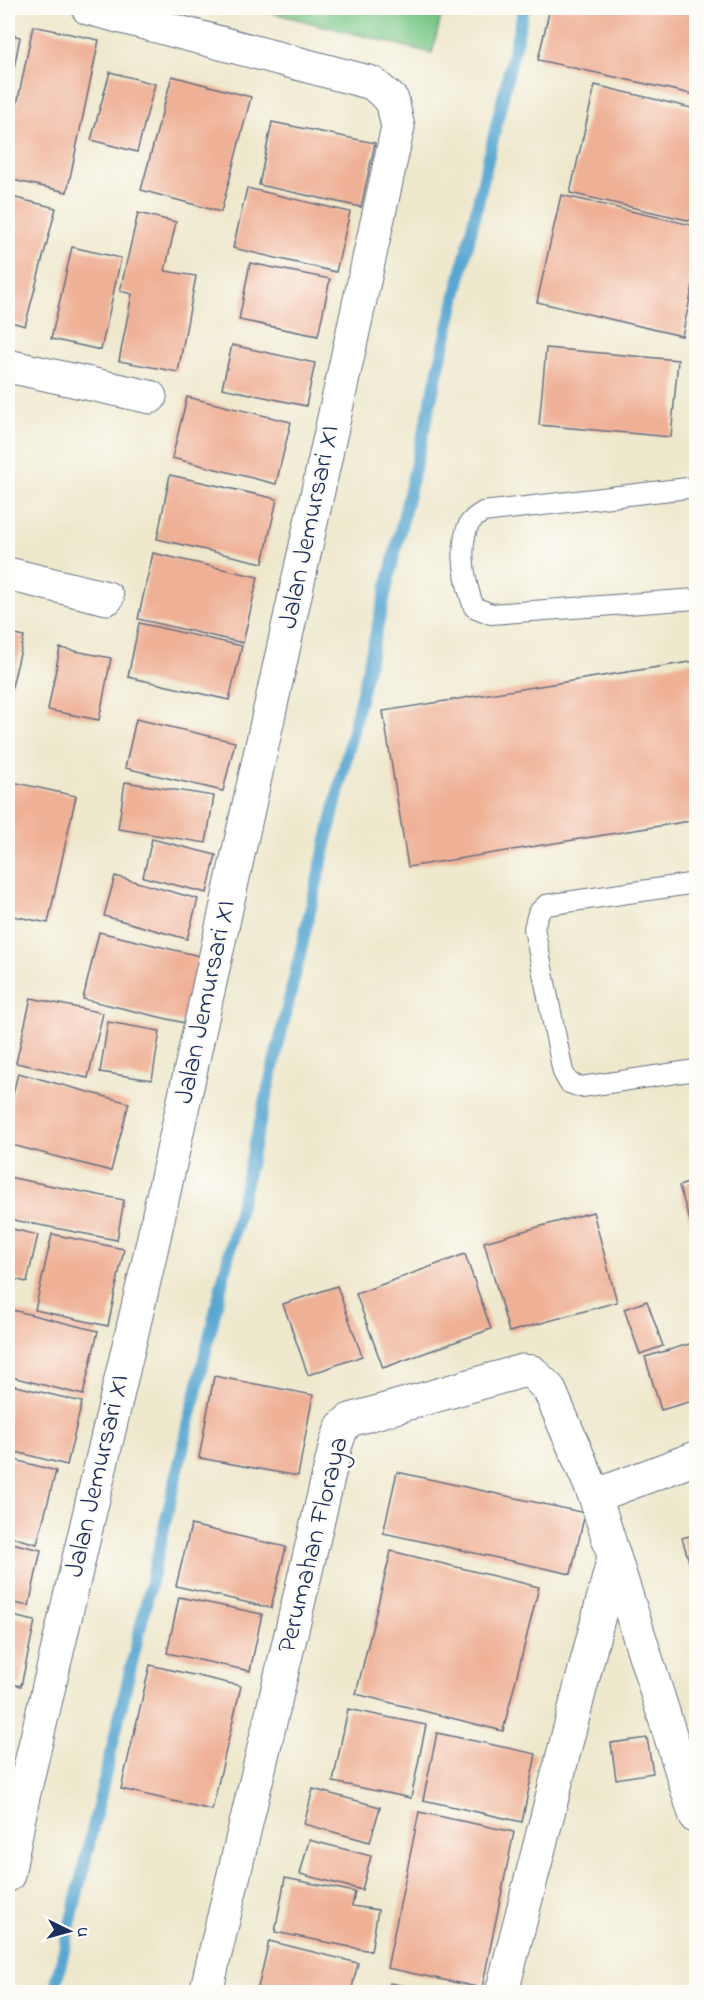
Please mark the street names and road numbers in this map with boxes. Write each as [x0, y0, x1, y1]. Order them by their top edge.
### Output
street label: Jalan Jemursari XI [269, 422, 351, 632]
street label: Jalan Jemursari XI [165, 897, 247, 1107]
street label: Jalan Jemursari XI [56, 1371, 140, 1581]
street label: Perumahan Floraya [268, 1433, 360, 1657]

